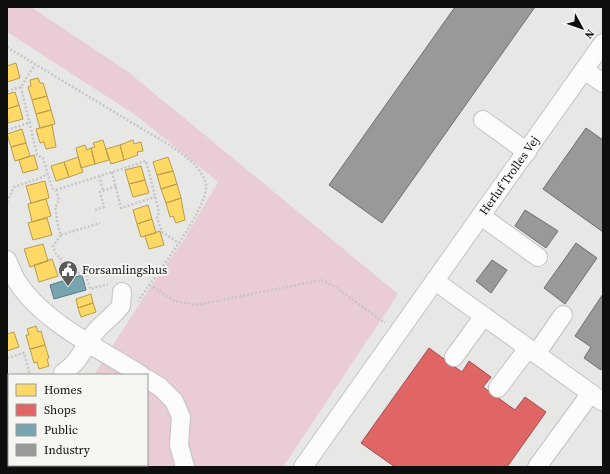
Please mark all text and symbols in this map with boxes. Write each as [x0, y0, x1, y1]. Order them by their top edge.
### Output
north arrow [562, 8, 602, 48]
text: N [581, 26, 598, 42]
street label: Herluf Trolles Vej [476, 133, 543, 218]
public building icon: Forsamlingshus [57, 259, 79, 287]
place label: Forsamlingshus [82, 262, 167, 278]
legend [8, 374, 148, 466]
text: Homes [44, 382, 82, 398]
text: Shops [44, 402, 76, 418]
text: Public [44, 422, 78, 438]
text: Industry [44, 442, 91, 458]

